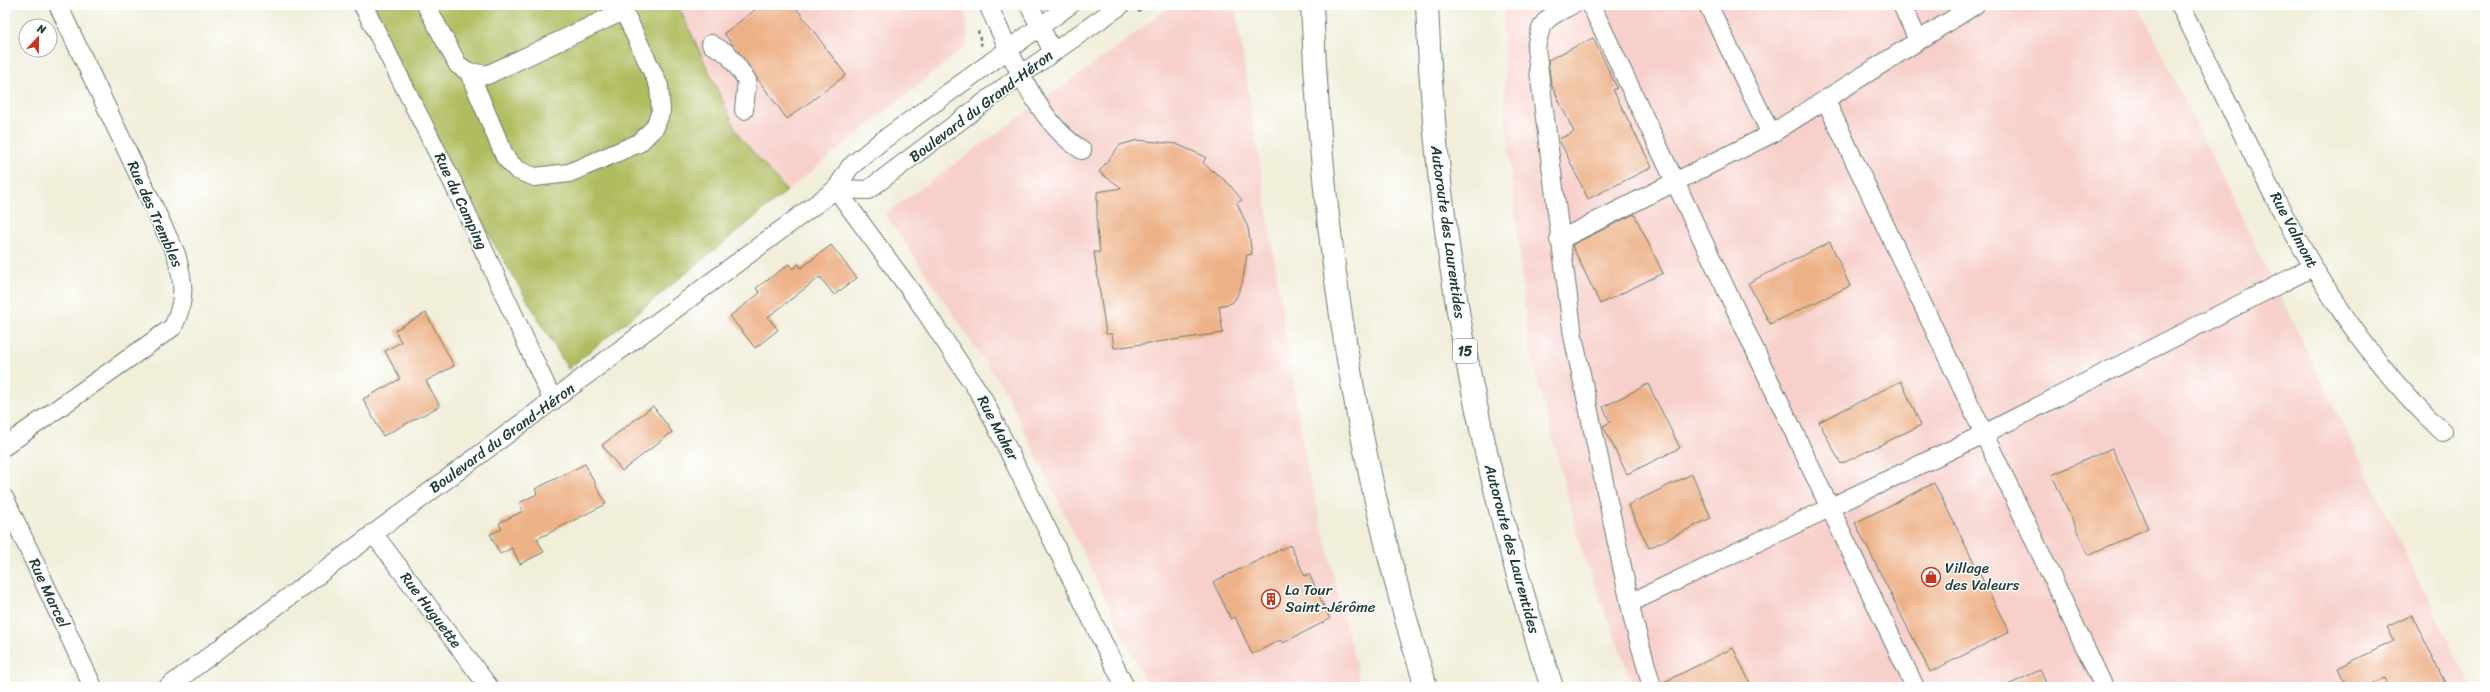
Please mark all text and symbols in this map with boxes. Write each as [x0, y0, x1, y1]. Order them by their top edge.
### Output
north arrow [18, 18, 58, 58]
text: N [34, 19, 49, 40]
street label: Boulevard du Grand-Héron [903, 43, 1059, 169]
street label: Autoroute des Laurentides [1423, 143, 1473, 320]
street label: Rue du Camping [427, 148, 495, 254]
street label: Rue des Trembles [120, 156, 190, 272]
street label: Rue Valmont [2263, 187, 2325, 273]
road number: 15 [1453, 339, 1477, 363]
street label: Boulevard du Grand-Héron [424, 376, 580, 500]
street label: Rue Maher [970, 391, 1027, 466]
street label: Autoroute des Laurentides [1477, 460, 1547, 637]
street label: Rue Marcel [21, 554, 77, 633]
place label: Village des Valeurs [1945, 555, 2020, 598]
street label: Rue Huguette [393, 566, 469, 654]
shop icon: Village des Valeurs [1920, 566, 1942, 588]
place label: La Tour Saint-Jérôme [1285, 577, 1376, 620]
building icon: La Tour Saint-Jérôme [1260, 588, 1282, 610]

